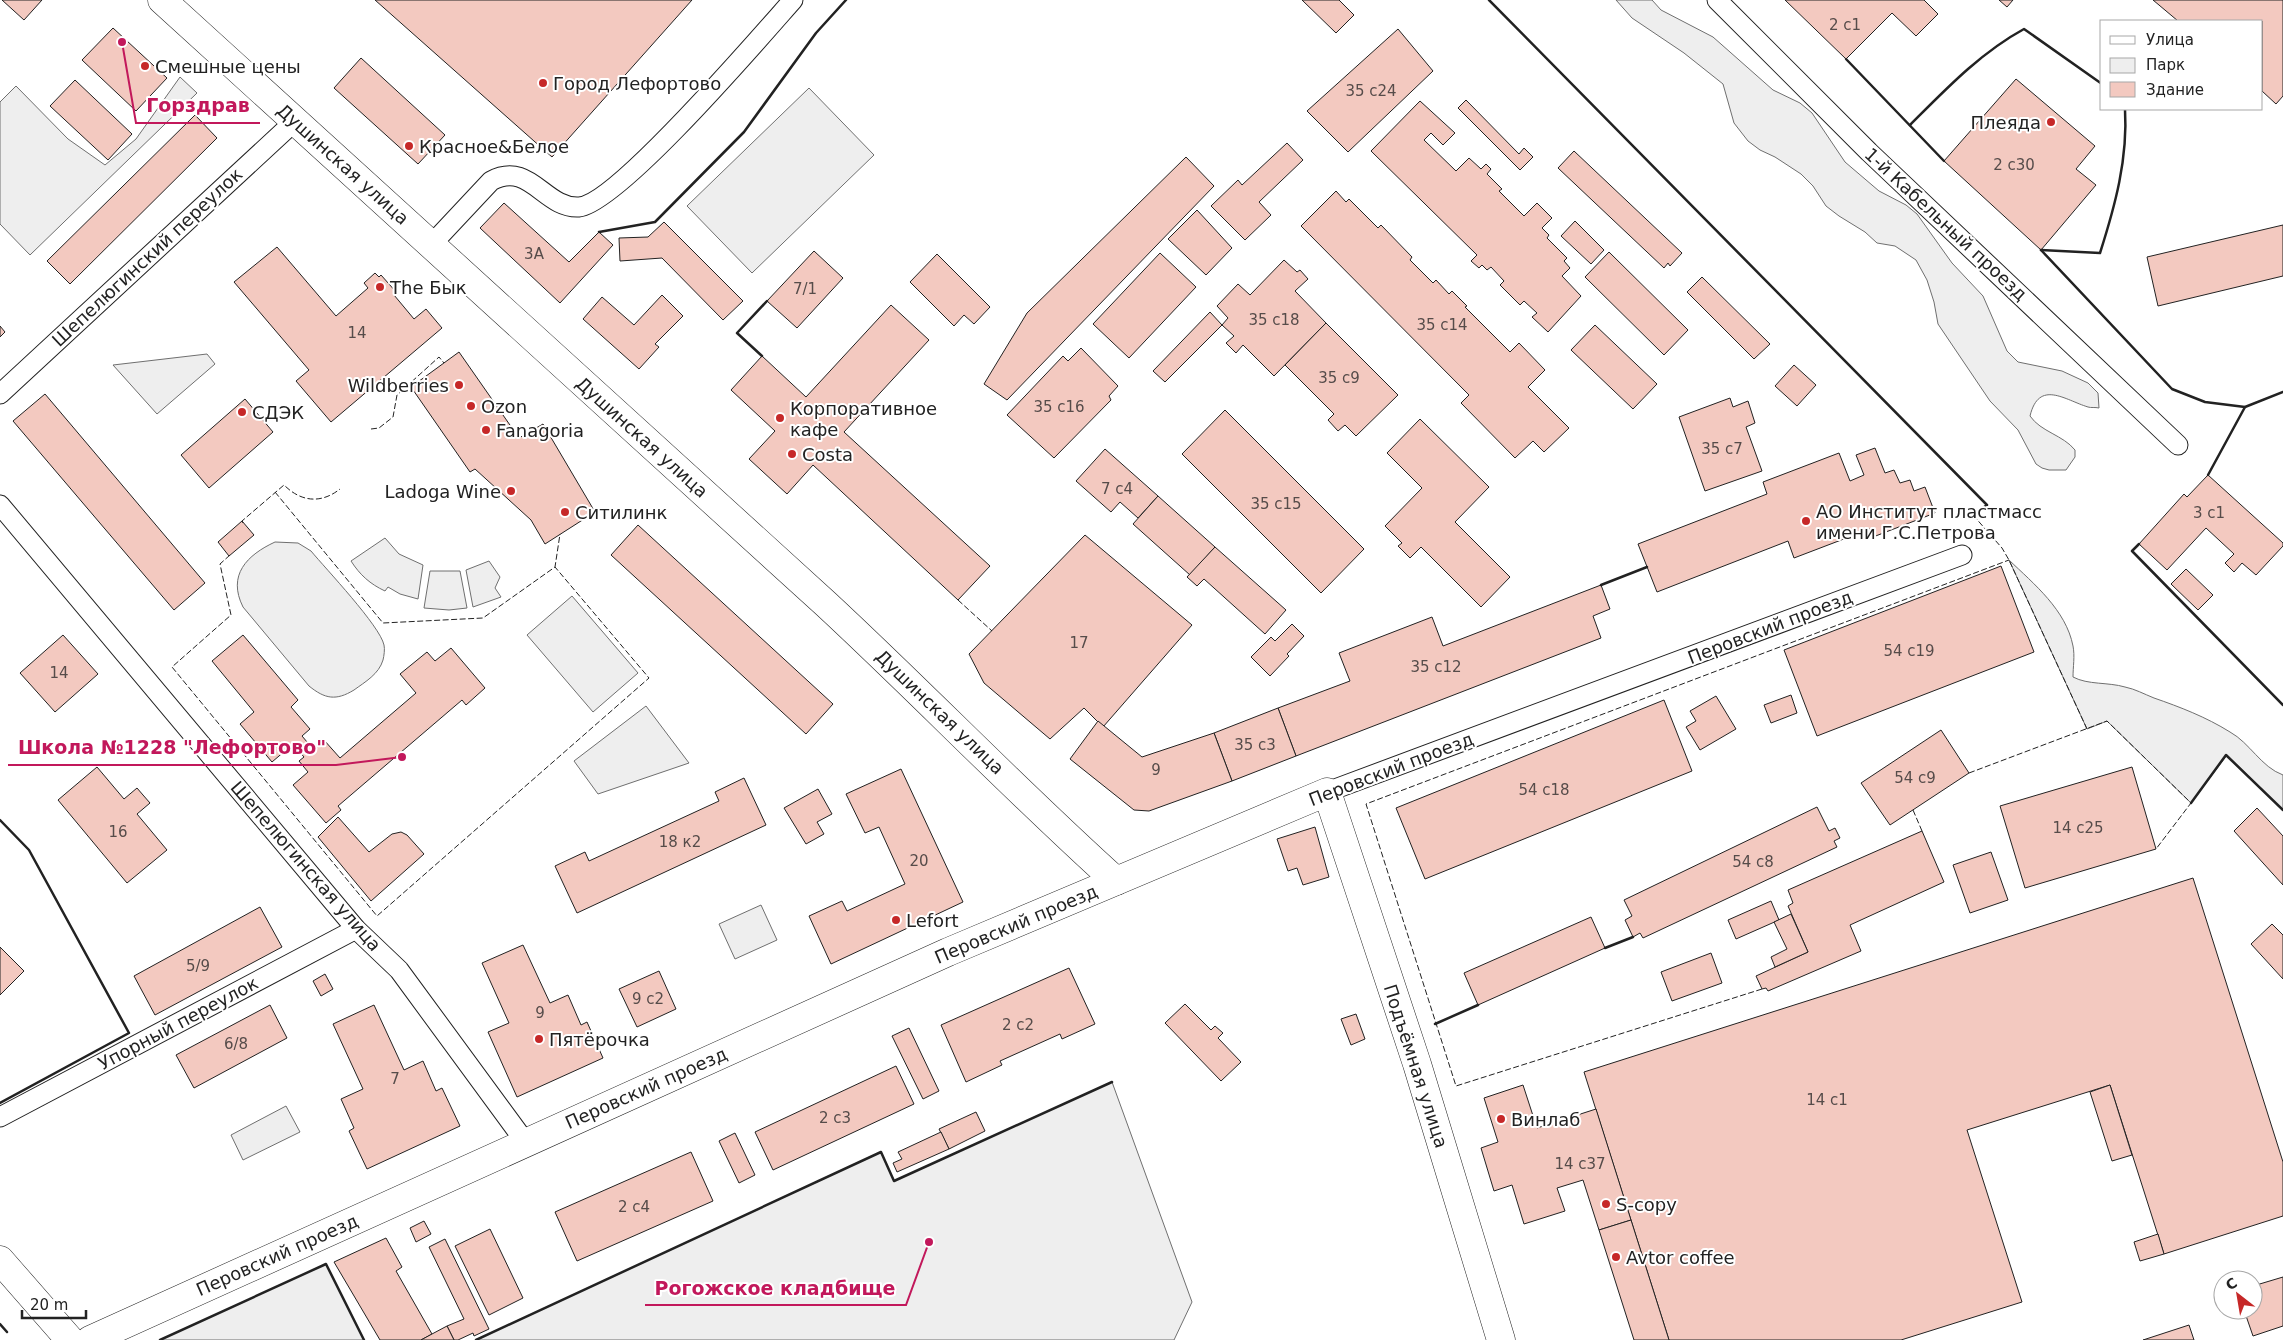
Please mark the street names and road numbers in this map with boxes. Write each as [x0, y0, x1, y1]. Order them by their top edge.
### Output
street label: Душинская улица [273, 99, 413, 229]
street label: 1-й Кабельный проезд [1861, 143, 2031, 305]
street label: Шепелюгинский переулок [48, 163, 246, 351]
street label: Душинская улица [572, 372, 712, 502]
street label: Перовский проезд [1685, 586, 1855, 668]
street label: Душинская улица [872, 645, 1008, 779]
street label: Перовский проезд [1306, 728, 1476, 810]
street label: Шепелюгинская улица [226, 777, 386, 955]
street label: Перовский проезд [931, 880, 1101, 968]
street label: Упорный переулок [95, 972, 262, 1074]
street label: Подъёмная улица [1380, 982, 1452, 1150]
street label: Перовский проезд [562, 1043, 730, 1133]
street label: Перовский проезд [193, 1210, 361, 1300]

